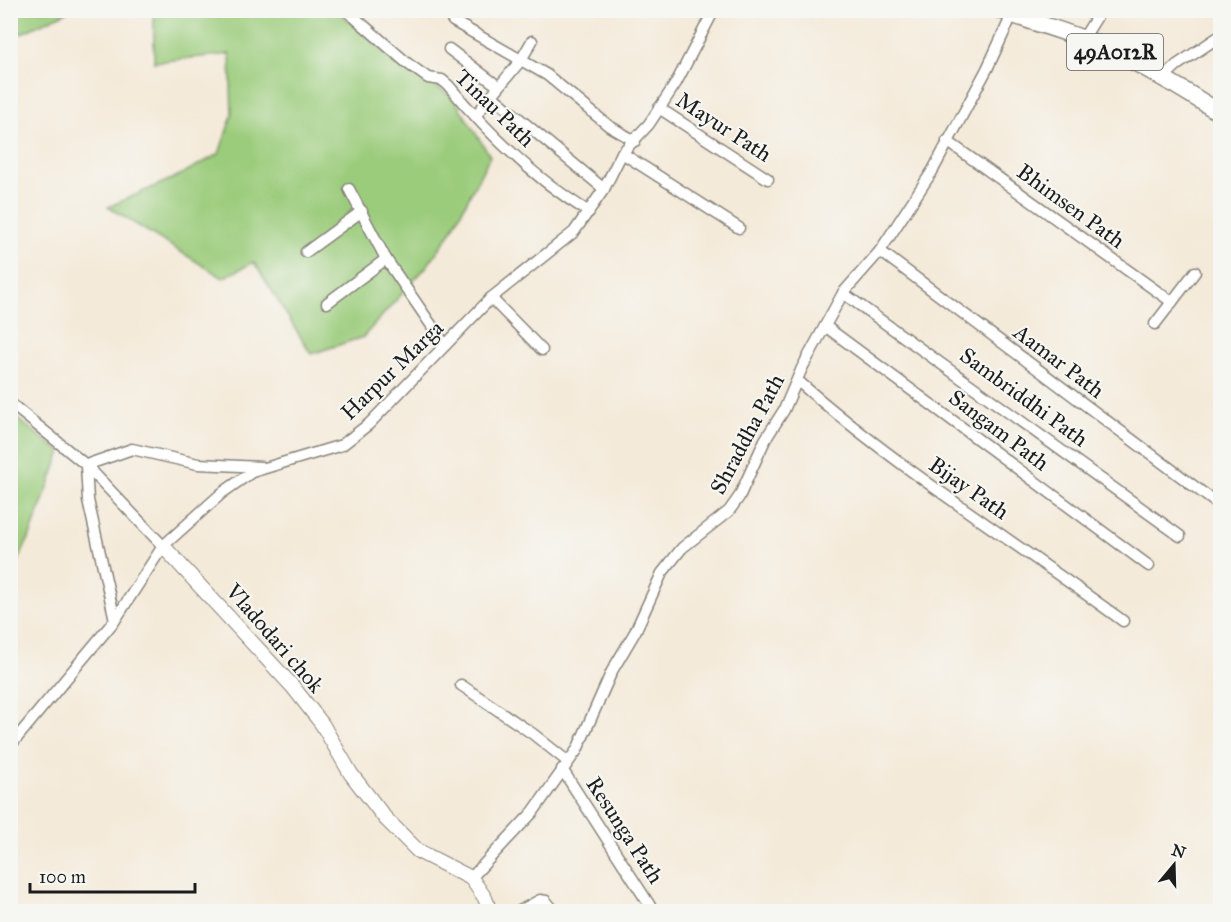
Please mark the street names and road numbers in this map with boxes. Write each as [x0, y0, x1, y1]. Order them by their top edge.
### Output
road number: 49A012R [1067, 34, 1163, 70]
street label: Tinau Path [450, 63, 540, 153]
street label: Mayur Path [671, 86, 777, 168]
street label: Bhimsen Path [1012, 158, 1130, 254]
street label: Harpur Marga [335, 314, 449, 426]
street label: Aamar Path [1008, 318, 1110, 404]
street label: Sambriddhi Path [955, 341, 1093, 453]
street label: Shraddha Path [704, 369, 790, 499]
street label: Sangam Path [944, 384, 1054, 476]
street label: Bijay Path [924, 451, 1014, 525]
street label: Vladodari chok [220, 577, 330, 699]
street label: Resunga Path [580, 772, 670, 888]

